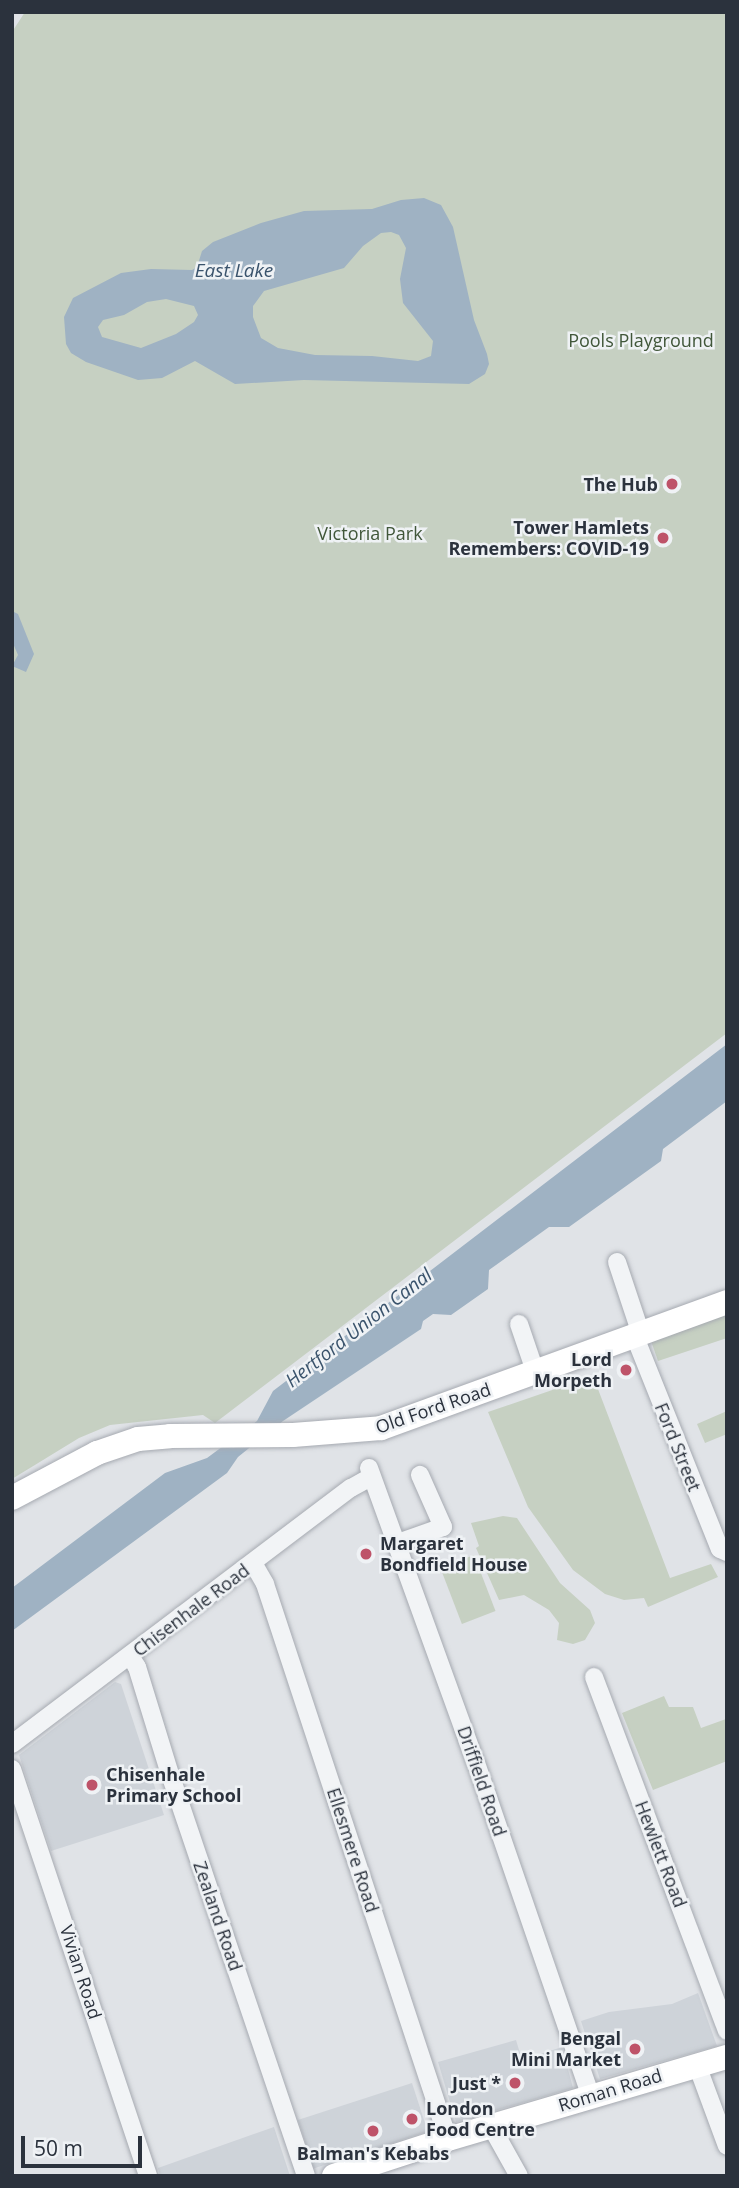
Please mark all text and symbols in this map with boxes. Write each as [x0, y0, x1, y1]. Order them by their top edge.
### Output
water label: East Lake [195, 260, 273, 282]
park label: Pools Playground [568, 329, 714, 351]
place label: The Hub [583, 473, 658, 495]
marker: The Hub [664, 476, 680, 492]
place label: Tower Hamlets Remembers: COVID-19 [448, 517, 649, 560]
park label: Victoria Park [317, 522, 423, 544]
marker: Tower Hamlets Remembers: COVID-19 [655, 530, 671, 546]
water label: Hertford Union Canal [281, 1264, 437, 1392]
place label: Lord Morpeth [534, 1349, 612, 1392]
marker: Lord Morpeth [618, 1362, 634, 1378]
street label: Old Ford Road [373, 1378, 493, 1438]
street label: Ford Street [650, 1400, 706, 1494]
place label: Margaret Bondfield House [380, 1533, 527, 1576]
marker: Margaret Bondfield House [358, 1546, 374, 1562]
street label: Chisenhale Road [129, 1559, 253, 1661]
street label: Driffield Road [453, 1723, 511, 1839]
place label: Chisenhale Primary School [106, 1764, 241, 1806]
marker: Chisenhale Primary School [84, 1777, 100, 1793]
street label: Ellesmere Road [323, 1785, 383, 1915]
street label: Hewlett Road [631, 1798, 691, 1910]
street label: Zealand Road [189, 1858, 247, 1974]
street label: Vivian Road [56, 1922, 106, 2022]
place label: Bengal Mini Market [511, 2028, 621, 2070]
marker: Bengal Mini Market [627, 2041, 643, 2057]
street label: Roman Road [556, 2064, 664, 2116]
place label: Just * [452, 2072, 501, 2094]
marker: Just * [507, 2075, 523, 2091]
place label: London Food Centre [426, 2098, 535, 2140]
marker: London Food Centre [404, 2111, 420, 2127]
scale bar [24, 2122, 145, 2166]
marker: Balman's Kebabs [365, 2123, 381, 2139]
text: 50 m [34, 2134, 83, 2162]
place label: Balman's Kebabs [297, 2142, 449, 2164]

